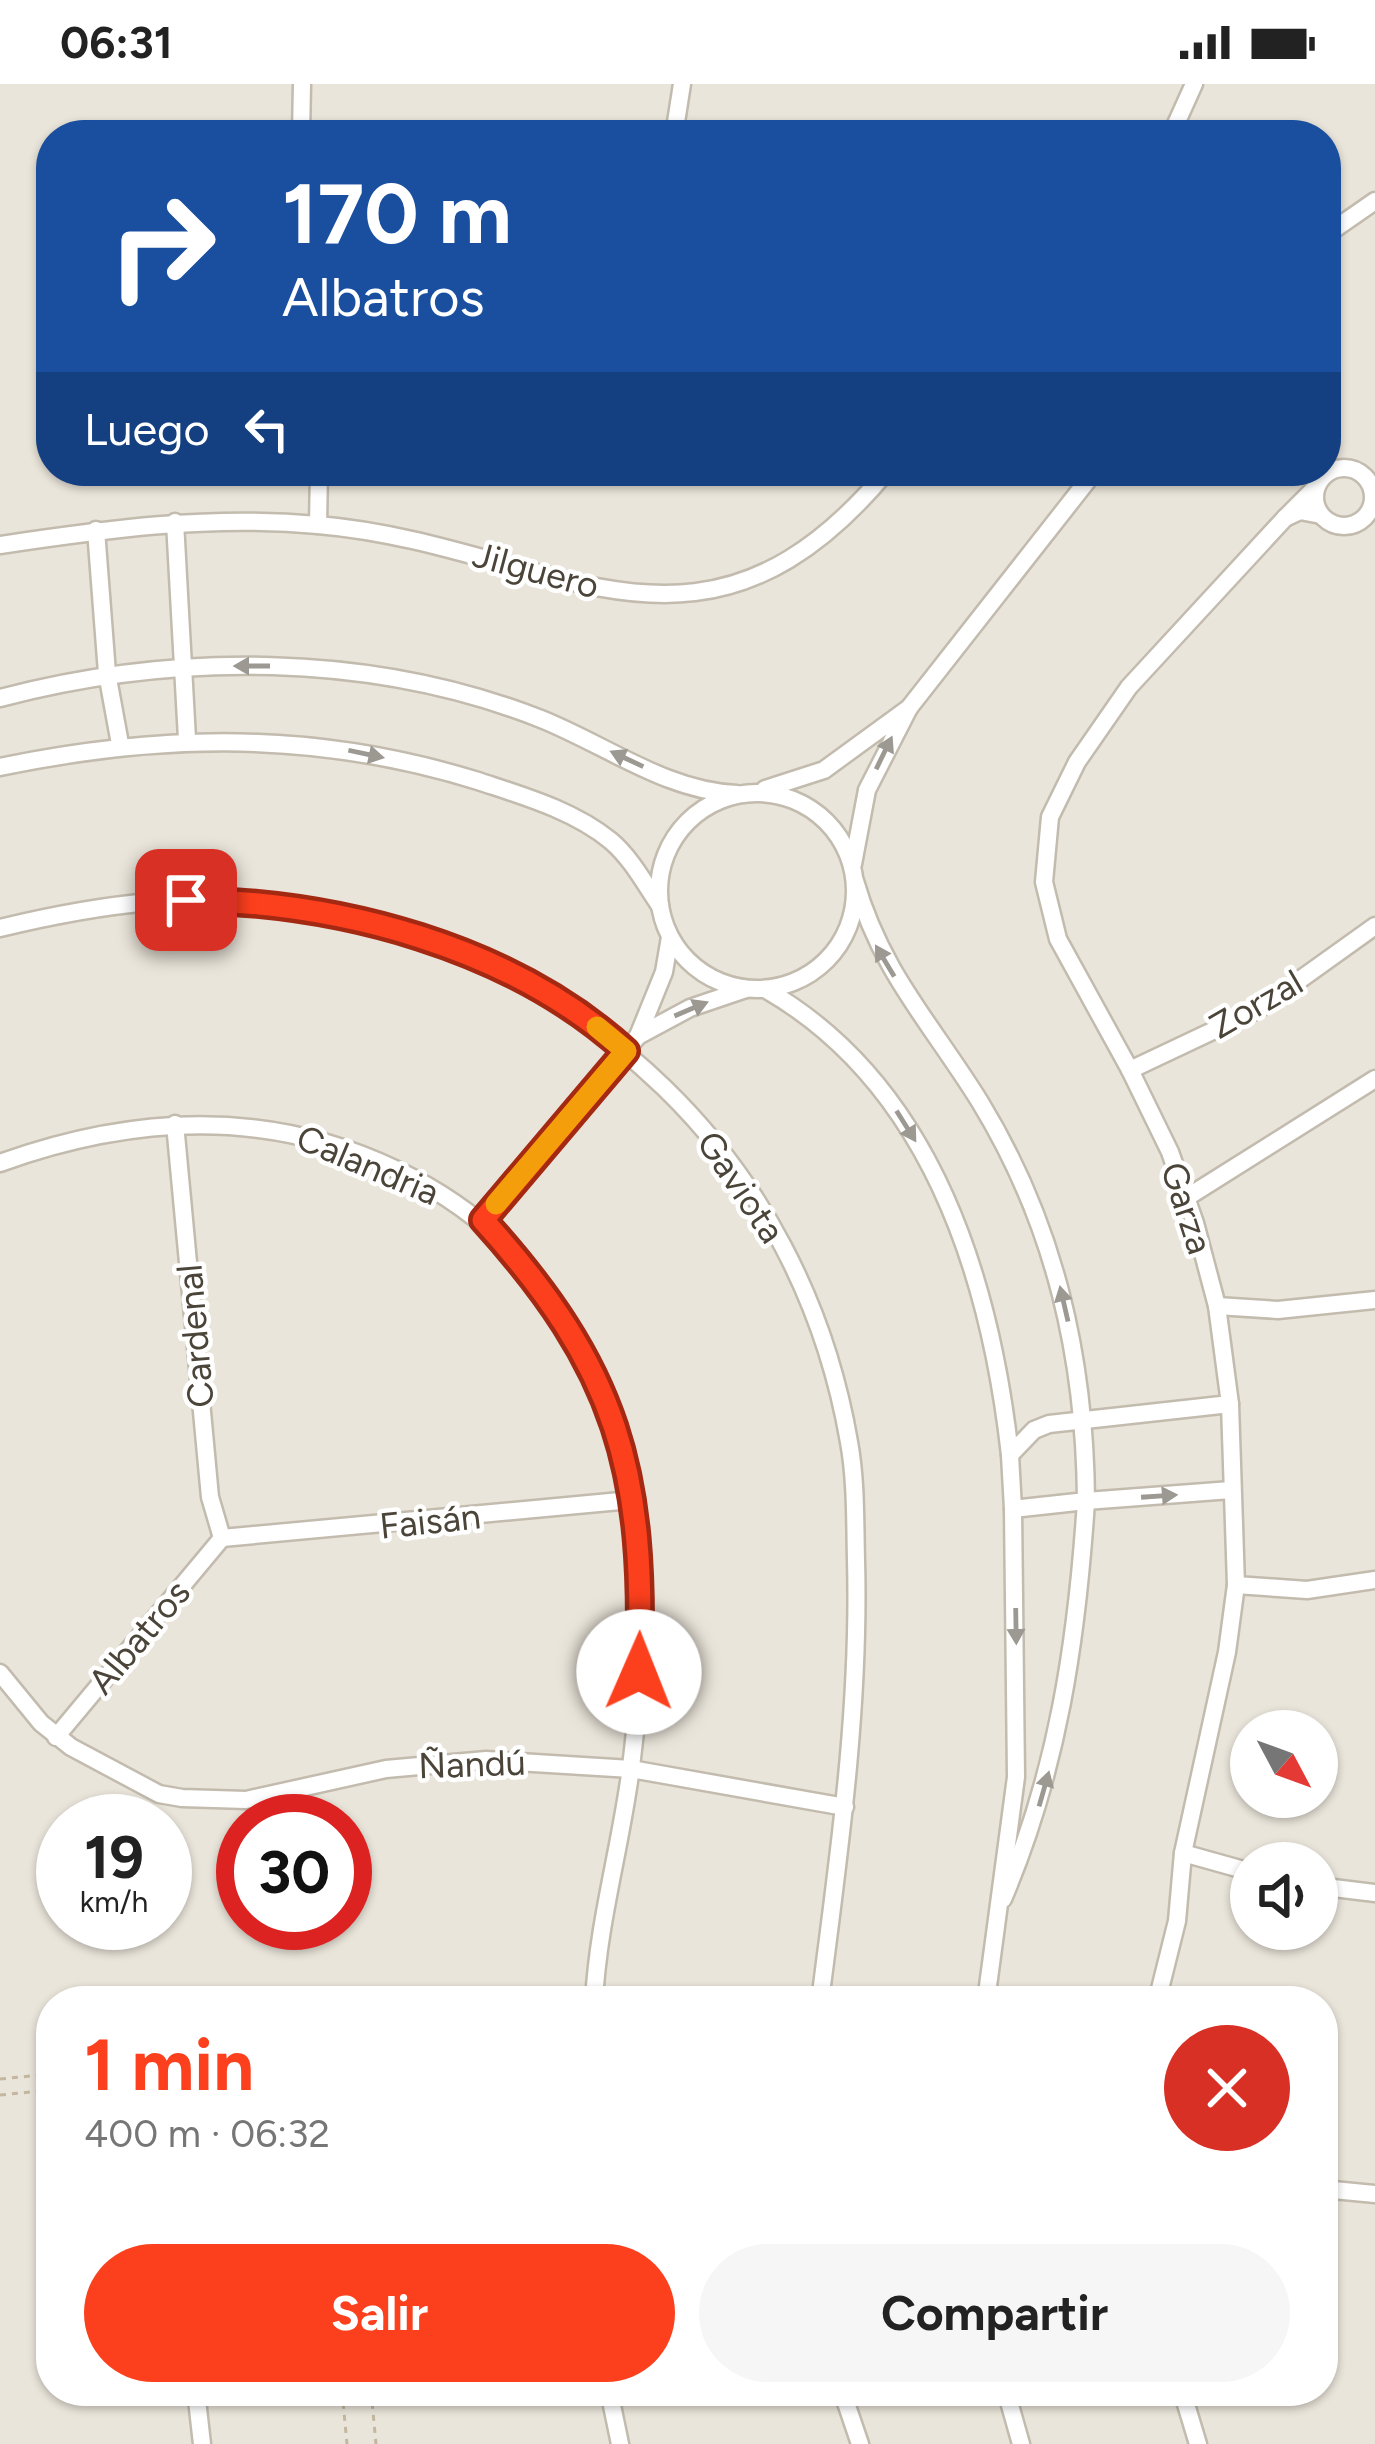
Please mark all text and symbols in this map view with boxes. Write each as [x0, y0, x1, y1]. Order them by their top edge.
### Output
text: 06:31 [60, 15, 173, 69]
text: 170 m [282, 163, 512, 264]
icon: right [84, 168, 240, 324]
text: Albatros [282, 265, 485, 330]
icon: left [234, 396, 300, 462]
text: Luego [84, 402, 210, 456]
street label: Jilguero [468, 533, 604, 607]
one-way arrow [232, 656, 270, 676]
one-way arrow [874, 735, 894, 770]
one-way arrow [347, 745, 385, 764]
one-way arrow [609, 749, 644, 769]
pin [135, 849, 237, 951]
icon: arrive [153, 867, 219, 933]
one-way arrow [875, 944, 896, 978]
street label: Zorzal [1202, 960, 1310, 1048]
one-way arrow [673, 998, 708, 1018]
one-way arrow [894, 1110, 916, 1143]
street label: Calandria [290, 1116, 446, 1214]
street label: Gaviota [688, 1123, 794, 1251]
street label: Garza [1152, 1157, 1222, 1259]
street label: Cardenal [167, 1263, 223, 1409]
one-way arrow [1054, 1284, 1073, 1322]
one-way arrow [1141, 1486, 1178, 1505]
street label: Faisán [377, 1494, 483, 1548]
street label: Albatros [79, 1571, 199, 1703]
one-way arrow [1007, 1608, 1026, 1646]
position arrow [576, 1609, 702, 1735]
north arrow [1230, 1710, 1338, 1818]
map controls [1230, 1710, 1338, 1950]
street label: Ñandú [418, 1741, 526, 1787]
one-way arrow [1035, 1770, 1054, 1807]
speed limit sign: 30 [216, 1794, 372, 1950]
text: 19 [84, 1821, 144, 1893]
button: sound [1230, 1842, 1338, 1950]
text: km/h [80, 1883, 148, 1920]
text: 1 min [84, 2022, 254, 2108]
button: close [1164, 2025, 1290, 2151]
text: 400 m · 06:32 [84, 2110, 330, 2157]
button: Salir [84, 2244, 675, 2382]
button: Compartir [699, 2244, 1290, 2382]

